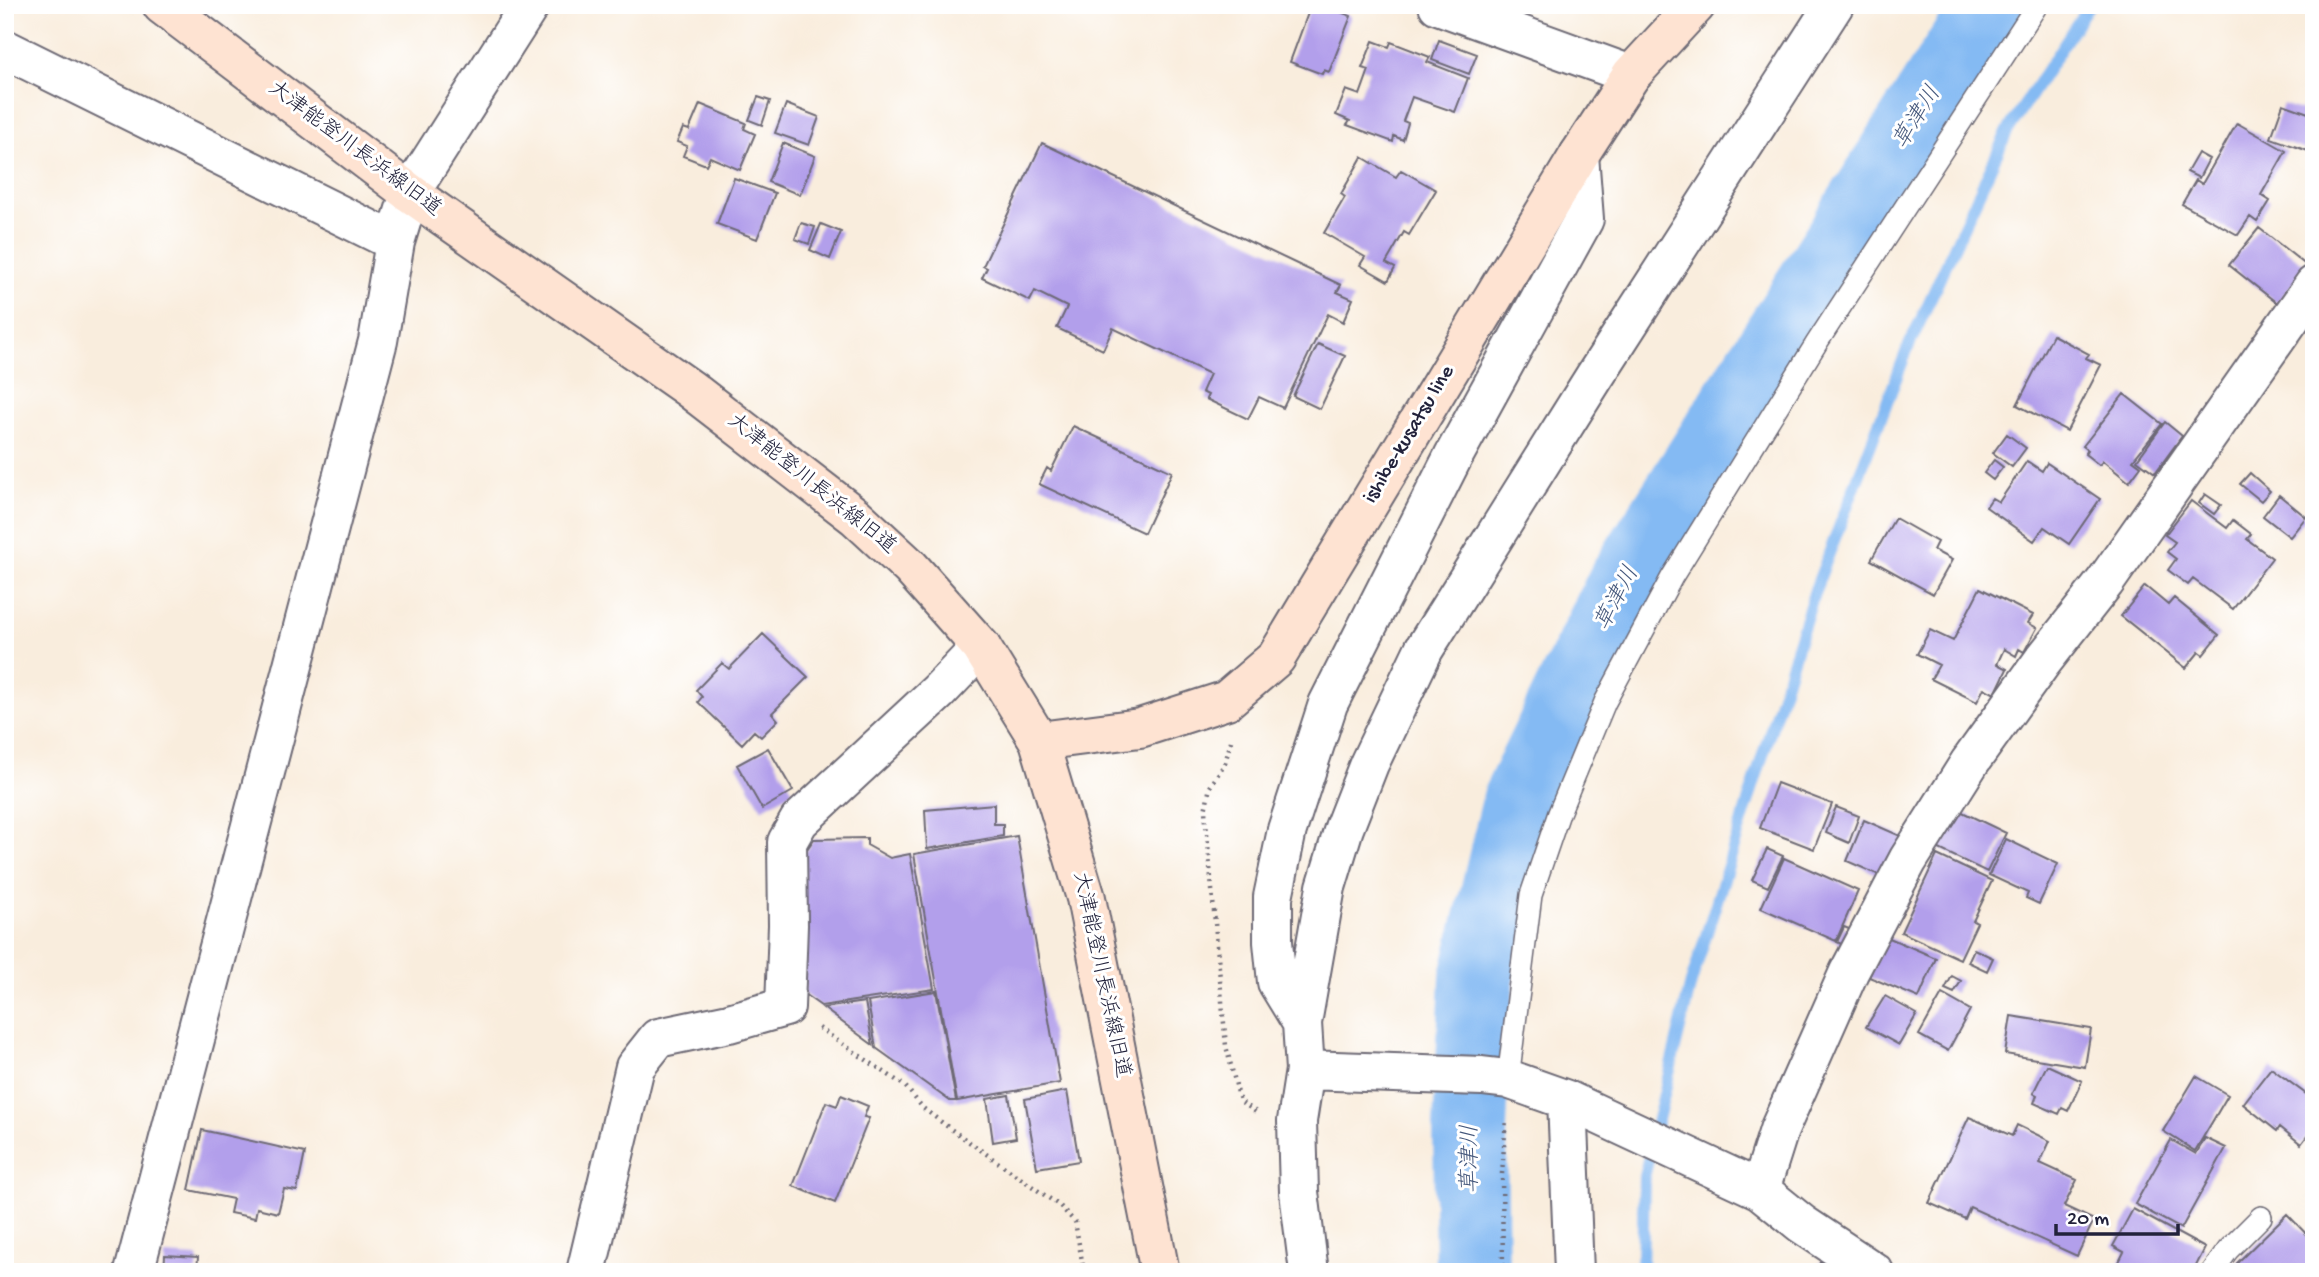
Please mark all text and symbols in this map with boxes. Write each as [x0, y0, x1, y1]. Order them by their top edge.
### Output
street label: 大津能登川長浜線旧道 [263, 76, 446, 223]
water label: 草津川 [1887, 81, 1948, 154]
street label: ishibe-kusatsu line [1359, 361, 1462, 508]
street label: 大津能登川長浜線旧道 [722, 408, 901, 561]
water label: 草津川 [1589, 562, 1646, 636]
street label: 大津能登川長浜線旧道 [1066, 869, 1135, 1080]
water label: 草津川 [1457, 1125, 1485, 1194]
scale bar [2056, 1193, 2179, 1237]
text: 20 m [2067, 1208, 2109, 1233]

